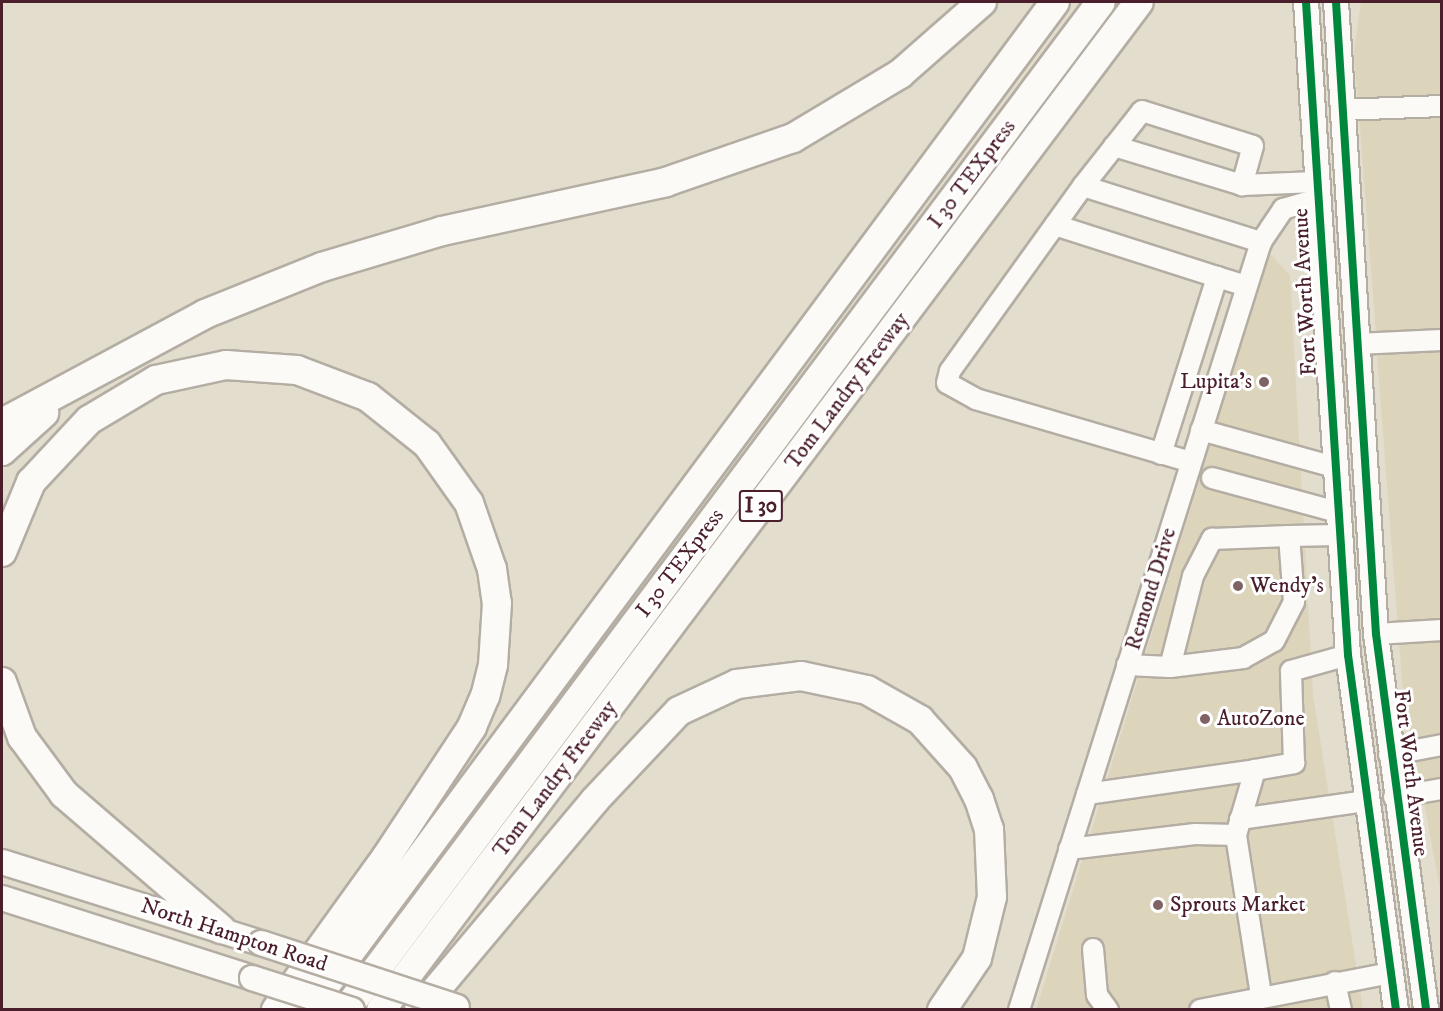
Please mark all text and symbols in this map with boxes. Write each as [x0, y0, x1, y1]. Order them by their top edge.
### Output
street label: I 30 TEXpress [922, 114, 1022, 234]
street label: Fort Worth Avenue [1287, 207, 1323, 377]
street label: Tom Landry Freeway [779, 307, 915, 475]
place label: Lupita's [1180, 369, 1252, 395]
marker: Lupita's [1257, 375, 1271, 389]
road number: I 30 [738, 488, 783, 524]
street label: I 30 TEXpress [630, 503, 730, 623]
street label: Remond Drive [1120, 524, 1182, 654]
place label: Wendy's [1250, 573, 1324, 599]
marker: Wendy's [1231, 579, 1245, 593]
street label: Fort Worth Avenue [1388, 688, 1434, 858]
street label: Tom Landry Freeway [487, 695, 623, 863]
place label: AutoZone [1217, 706, 1305, 732]
marker: AutoZone [1198, 712, 1212, 726]
street label: North Hampton Road [137, 892, 331, 978]
place label: Sprouts Market [1170, 892, 1306, 918]
marker: Sprouts Market [1151, 898, 1165, 912]

